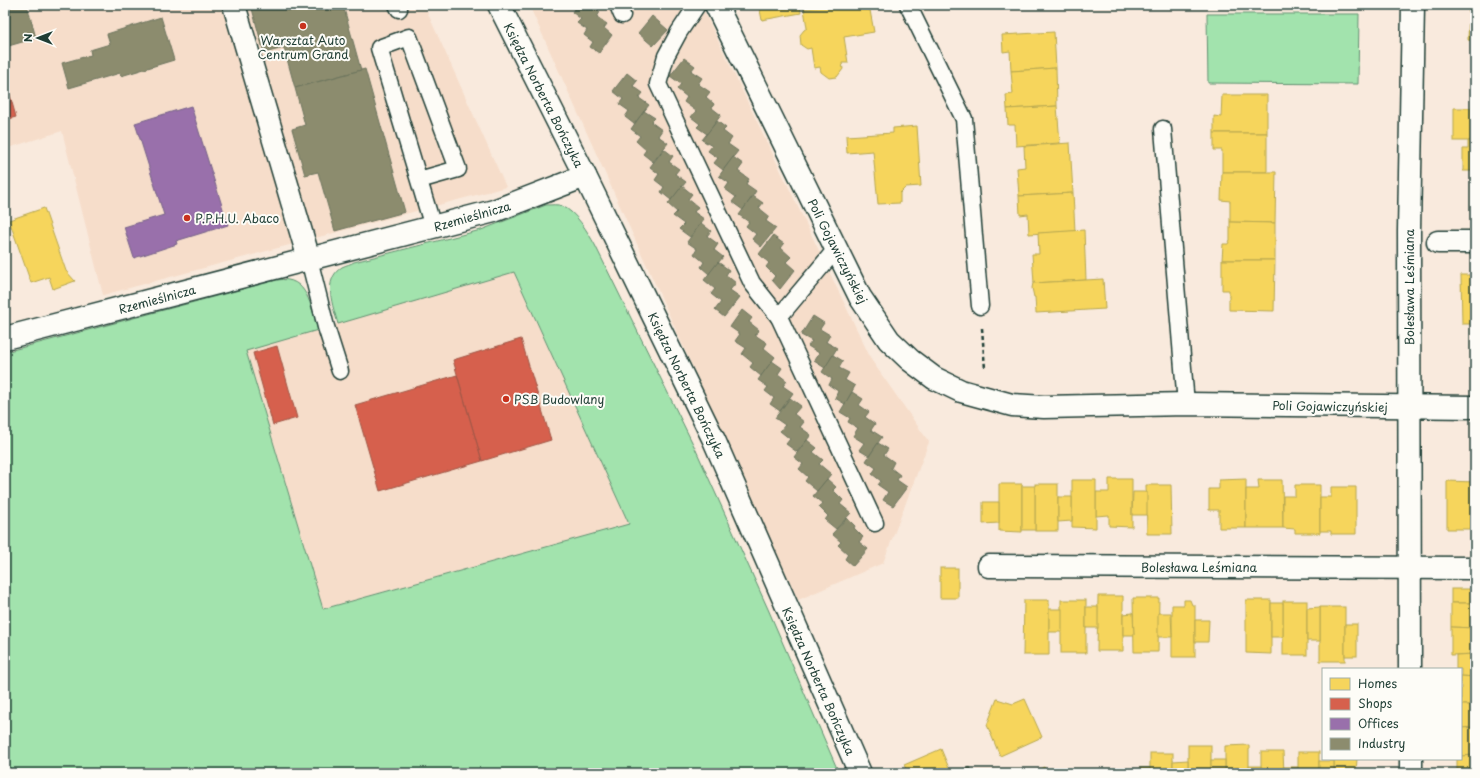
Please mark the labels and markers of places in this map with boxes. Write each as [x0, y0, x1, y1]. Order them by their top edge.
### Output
marker: Warsztat Auto Centrum Grand [298, 21, 308, 31]
place label: Warsztat Auto Centrum Grand [257, 31, 349, 63]
place label: P.P.H.U. Abaco [195, 209, 280, 227]
marker: P.P.H.U. Abaco [182, 213, 192, 223]
place label: PSB Budowlany [514, 390, 605, 408]
marker: PSB Budowlany [501, 394, 511, 404]

